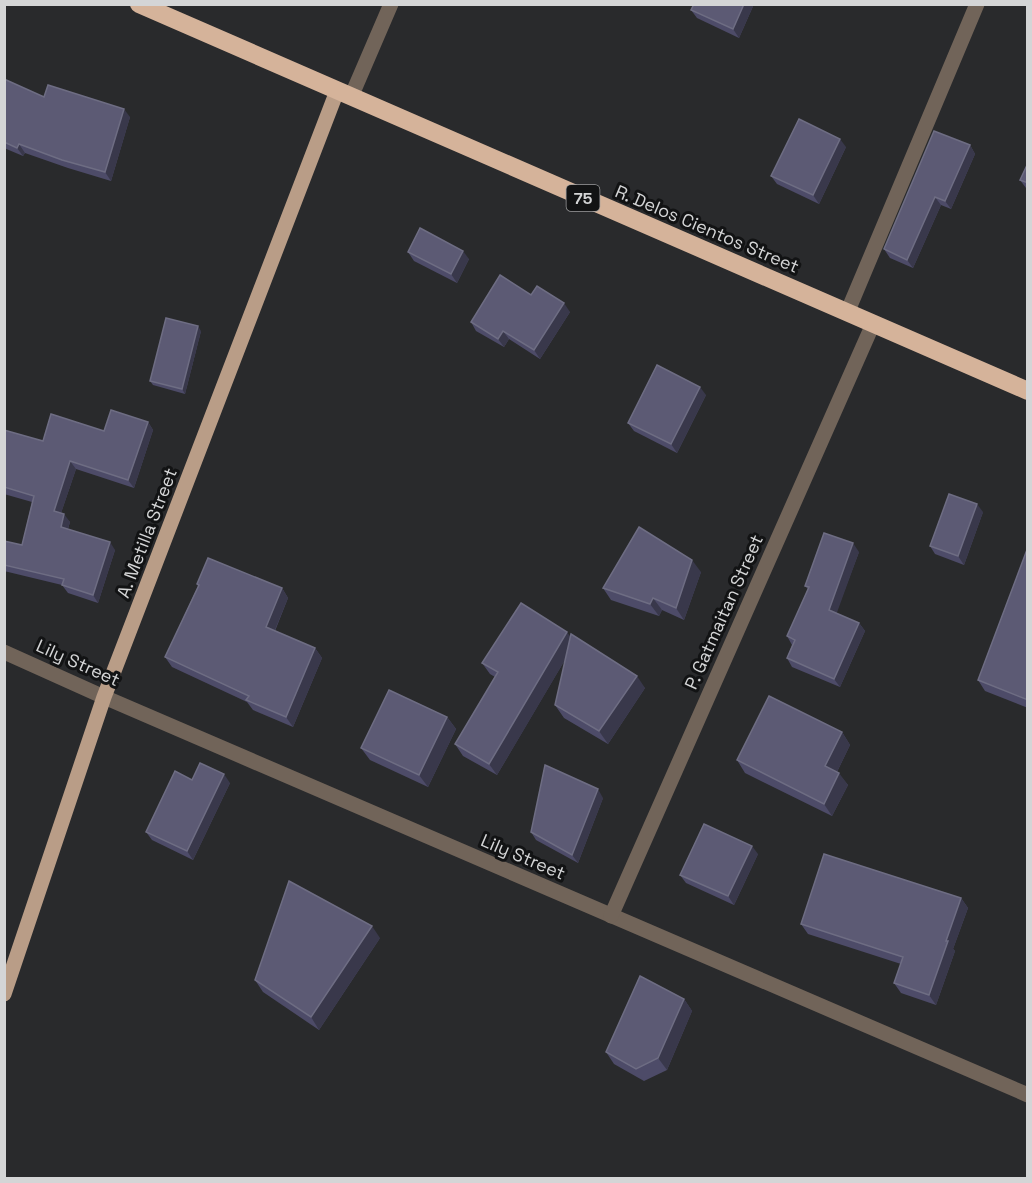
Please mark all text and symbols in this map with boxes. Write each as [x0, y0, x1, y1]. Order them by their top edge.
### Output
street label: R. Delos Cientos Street [612, 179, 803, 278]
road number: 75 [566, 185, 600, 211]
street label: A. Metilla Street [111, 465, 182, 601]
street label: P. Gatmaitan Street [679, 531, 768, 693]
street label: Lily Street [33, 634, 124, 691]
street label: Lily Street [478, 829, 569, 885]

